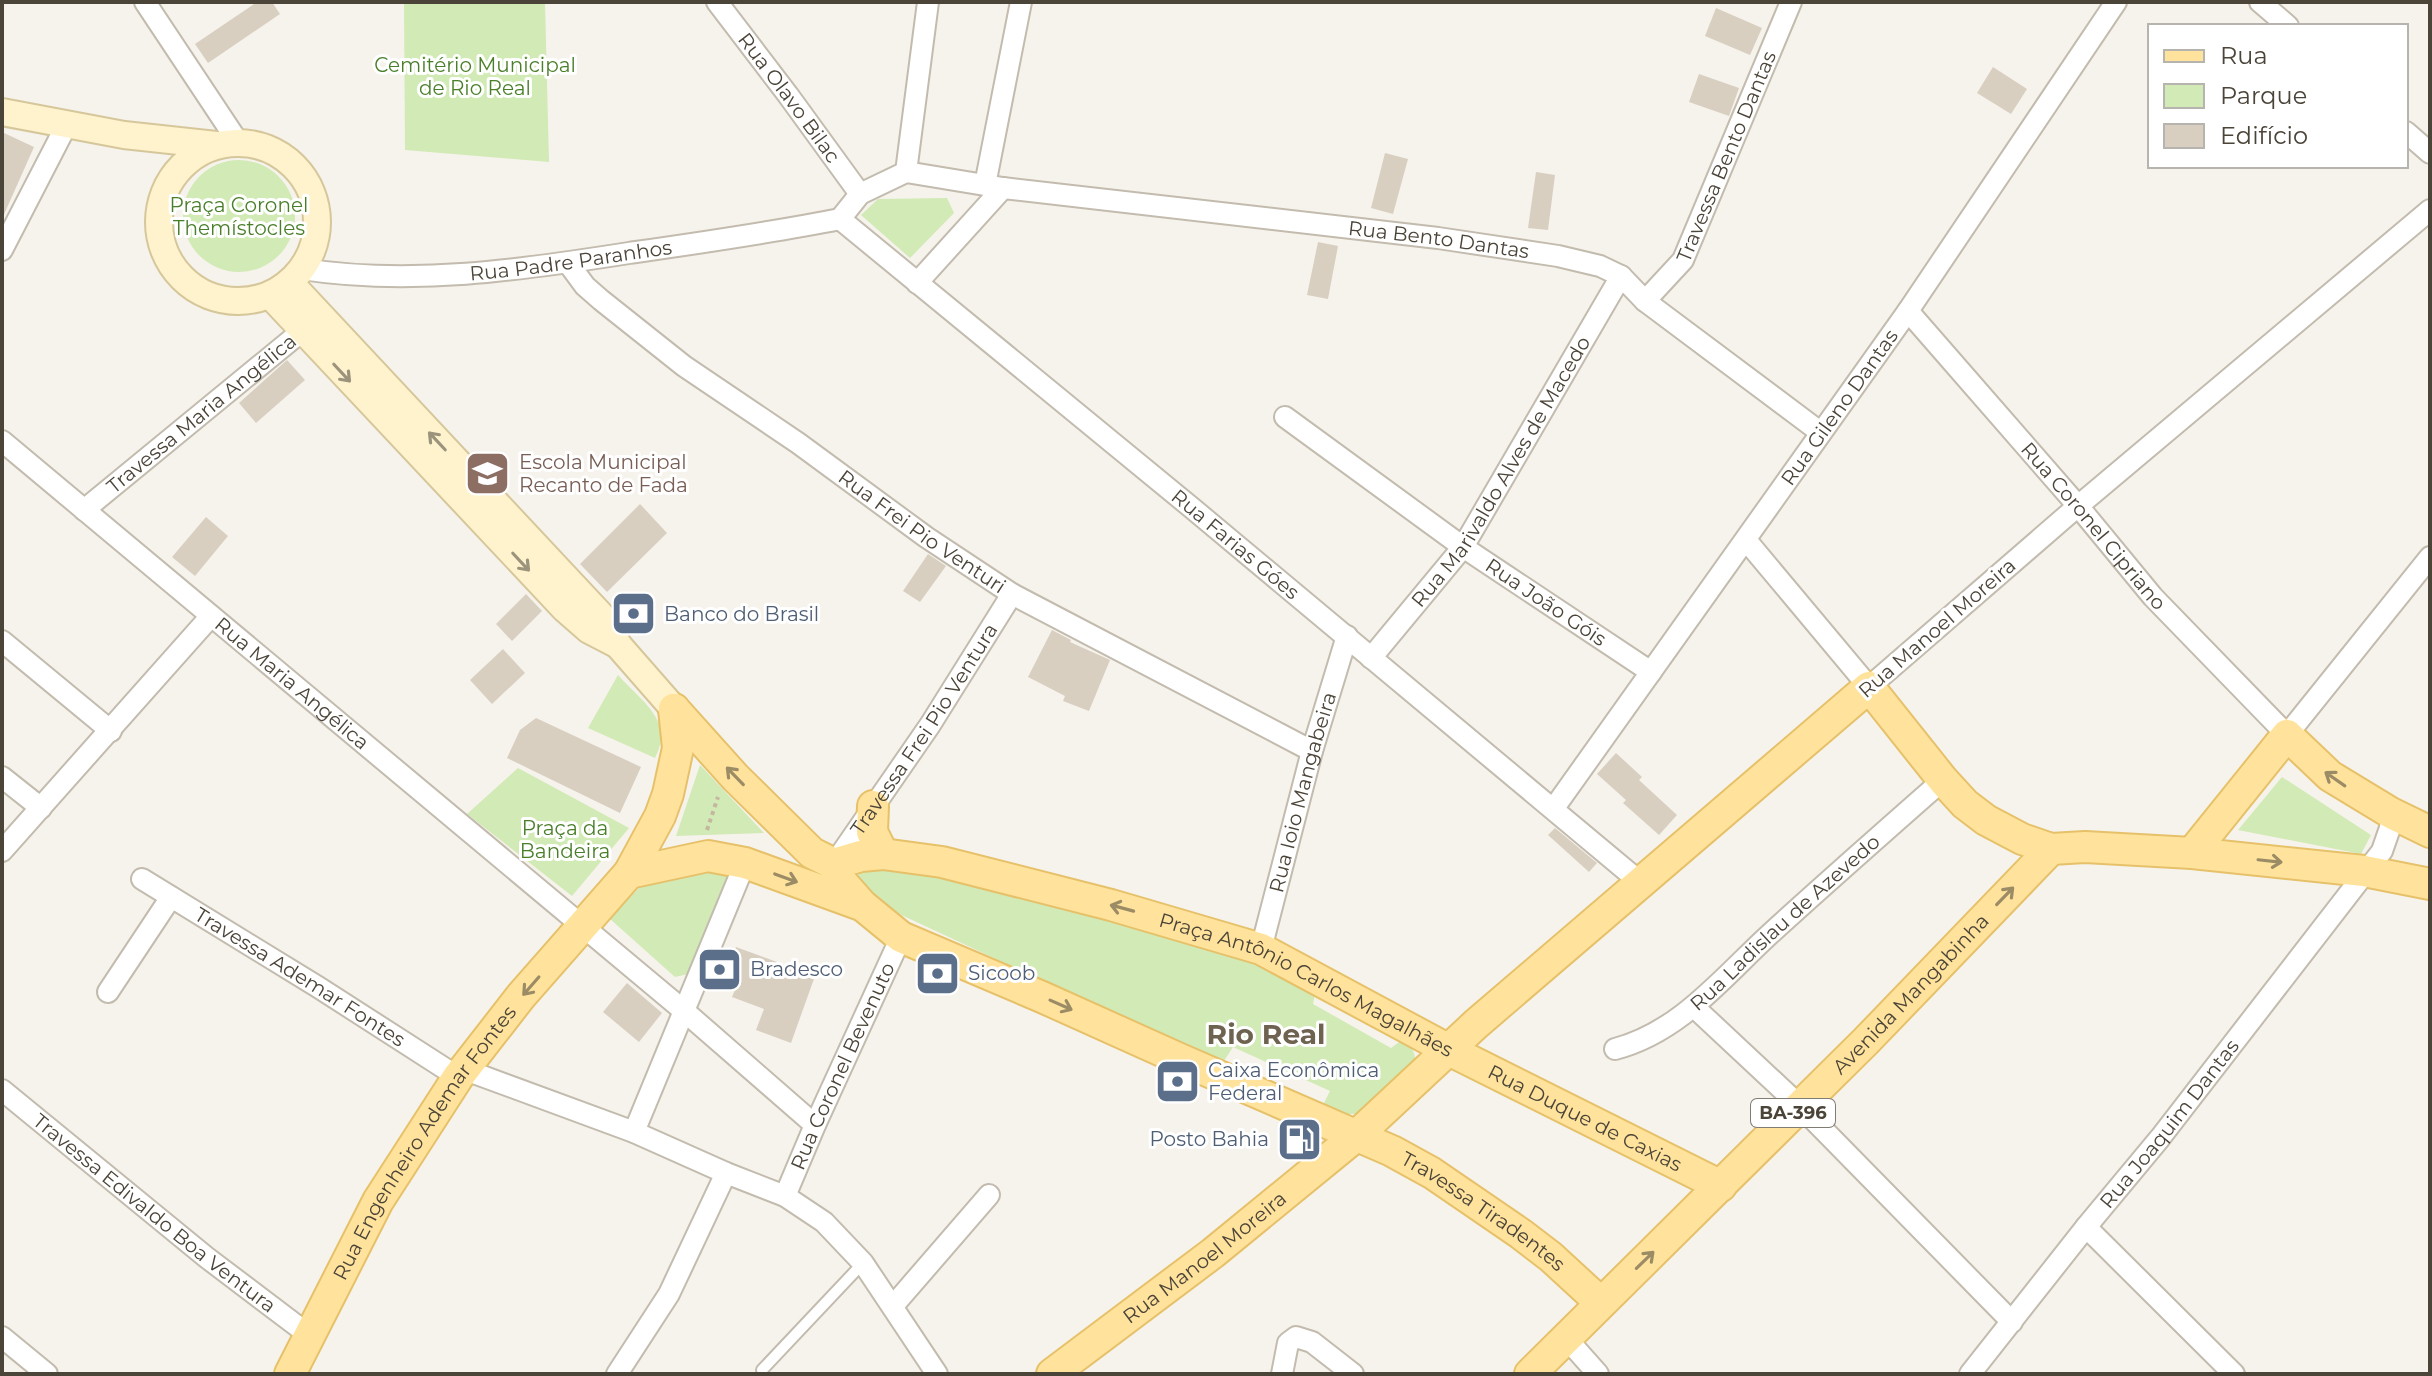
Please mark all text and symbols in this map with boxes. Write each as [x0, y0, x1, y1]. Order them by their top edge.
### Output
legend [2148, 24, 2408, 168]
street label: Rua Olavo Bilac [733, 28, 845, 168]
text: Rua [2220, 41, 2268, 70]
street label: Travessa Bento Dantas [1671, 47, 1781, 266]
park label: Cemitério Municipal de Rio Real [374, 53, 576, 100]
text: Parque [2220, 81, 2307, 110]
text: Edifício [2220, 121, 2308, 150]
park label: Praça Coronel Themístocles [170, 193, 308, 240]
street label: Rua Bento Dantas [1347, 216, 1531, 264]
street label: Rua Padre Paranhos [469, 235, 674, 285]
street label: Rua Gileno Dantas [1776, 324, 1903, 490]
street label: Travessa Maria Angélica [102, 329, 301, 498]
street label: Rua Marivaldo Alves de Macedo [1406, 332, 1595, 612]
one-way arrow [332, 363, 351, 382]
one-way arrow [428, 431, 447, 451]
street label: Rua Coronel Cipriano [2016, 437, 2171, 615]
school or university icon: Escola Municipal Recanto de Fada [464, 449, 512, 497]
place label: Escola Municipal Recanto de Fada [519, 450, 688, 497]
street label: Rua Frei Pio Venturi [834, 465, 1010, 598]
street label: Rua Farias Góes [1167, 484, 1304, 605]
one-way arrow [511, 552, 530, 572]
street label: Rua João Góis [1481, 553, 1611, 651]
street label: Rua Manoel Moreira [1853, 553, 2021, 703]
bank icon: Banco do Brasil [609, 590, 657, 638]
place label: Banco do Brasil [664, 602, 819, 626]
street label: Rua Maria Angélica [210, 612, 374, 755]
street label: Travessa Frei Pio Ventura [845, 619, 1003, 840]
street label: Rua Ioio Mangabeira [1264, 689, 1341, 895]
one-way arrow [726, 767, 745, 786]
one-way arrow [2325, 771, 2347, 787]
park label: Praça da Bandeira [520, 816, 610, 863]
street label: Rua Ladislau de Azevedo [1685, 829, 1885, 1016]
one-way arrow [2256, 853, 2283, 868]
one-way arrow [773, 872, 798, 886]
one-way arrow [1996, 886, 2015, 906]
one-way arrow [1110, 899, 1136, 914]
street label: Travessa Ademar Fontes [190, 902, 410, 1052]
street label: Praça Antônio Carlos Magalhães [1156, 908, 1458, 1062]
street label: Avenida Mangabinha [1828, 909, 1994, 1079]
bank icon: Bradesco [695, 945, 743, 993]
bank icon: Sicoob [913, 949, 961, 997]
place label: Bradesco [750, 957, 843, 981]
street label: Rua Coronel Bevenuto [785, 959, 900, 1173]
place label: Sicoob [968, 961, 1035, 985]
one-way arrow [522, 975, 540, 995]
one-way arrow [1048, 998, 1072, 1013]
street label: Rua Engenheiro Ademar Fontes [328, 1000, 521, 1284]
district label: Rio Real [1207, 1017, 1325, 1051]
street label: Rua Joaquim Dantas [2095, 1034, 2244, 1213]
bank icon: Caixa Econômica Federal [1153, 1058, 1201, 1106]
place label: Caixa Econômica Federal [1208, 1058, 1379, 1105]
street label: Rua Duque de Caxias [1484, 1059, 1686, 1177]
road number: BA-396 [1751, 1099, 1835, 1127]
street label: Travessa Edivaldo Boa Ventura [28, 1109, 281, 1318]
fuel station icon: Posto Bahia [1276, 1115, 1324, 1163]
place label: Posto Bahia [1149, 1127, 1269, 1151]
street label: Travessa Tiradentes [1397, 1146, 1570, 1276]
street label: Rua Manoel Moreira [1118, 1186, 1291, 1329]
one-way arrow [1635, 1250, 1655, 1269]

